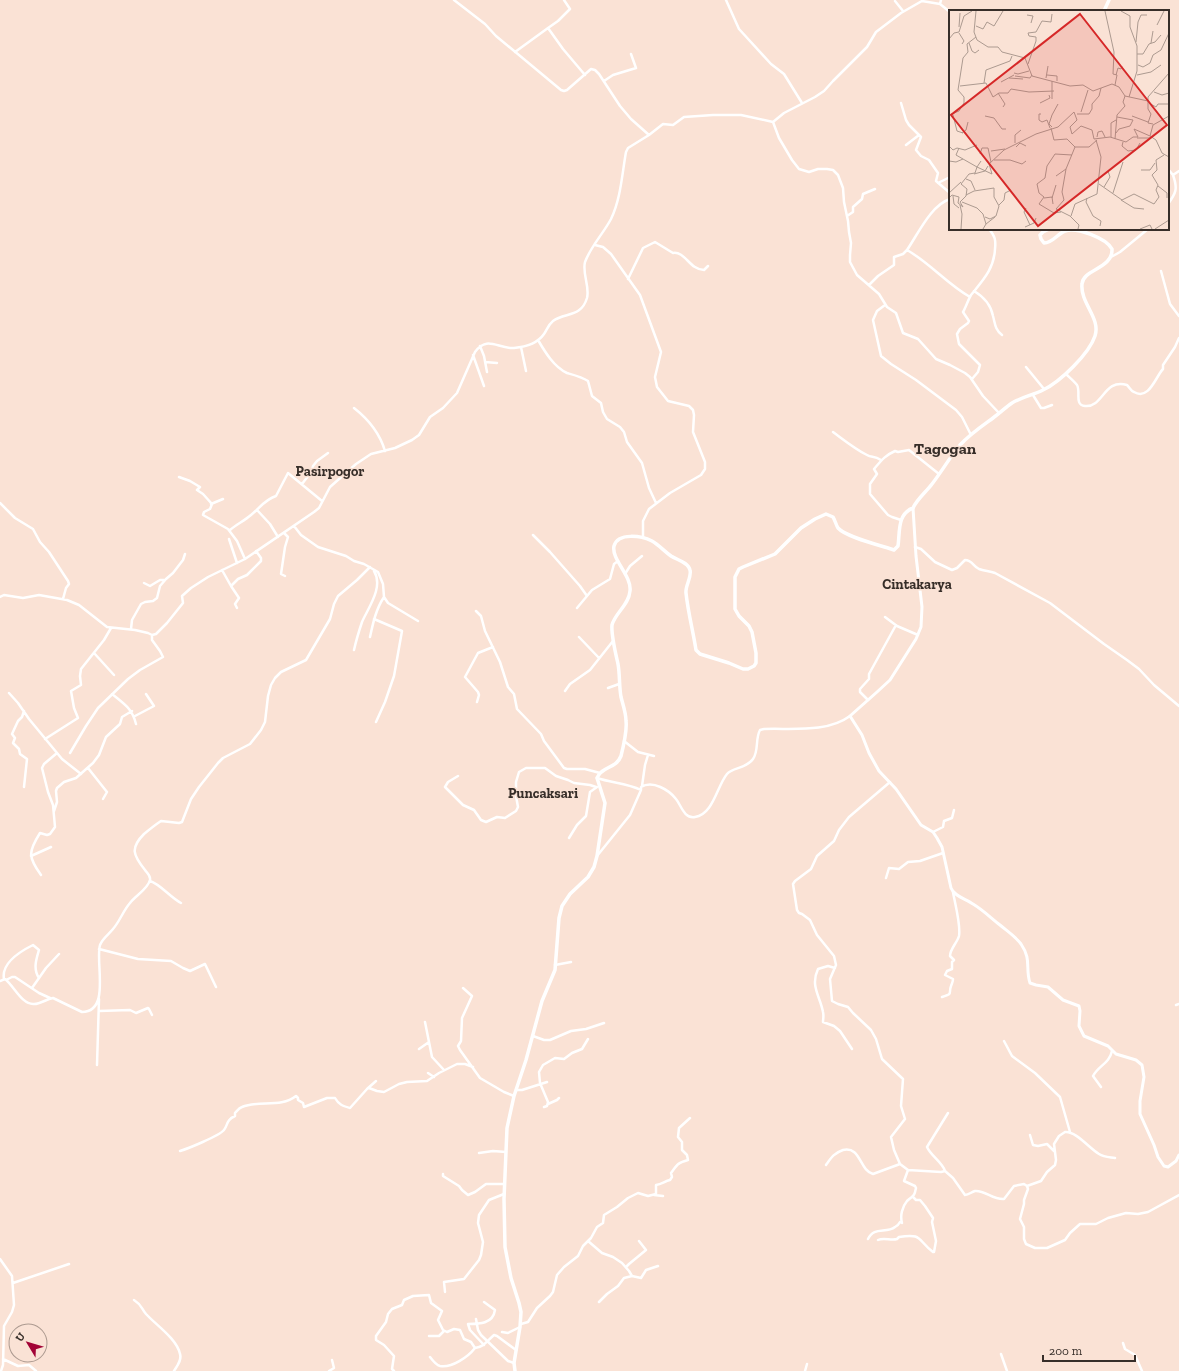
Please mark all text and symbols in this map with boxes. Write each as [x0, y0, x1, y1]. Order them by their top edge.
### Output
inset map [949, 10, 1169, 230]
district label: Tagogan [914, 439, 977, 458]
district label: Pasirpogor [296, 463, 364, 480]
district label: Cintakarya [882, 576, 952, 593]
district label: Puncaksari [508, 785, 578, 802]
north arrow [8, 1323, 48, 1363]
text: U [13, 1330, 28, 1344]
scale bar [1043, 1337, 1135, 1363]
text: 200 m [1049, 1344, 1083, 1358]

